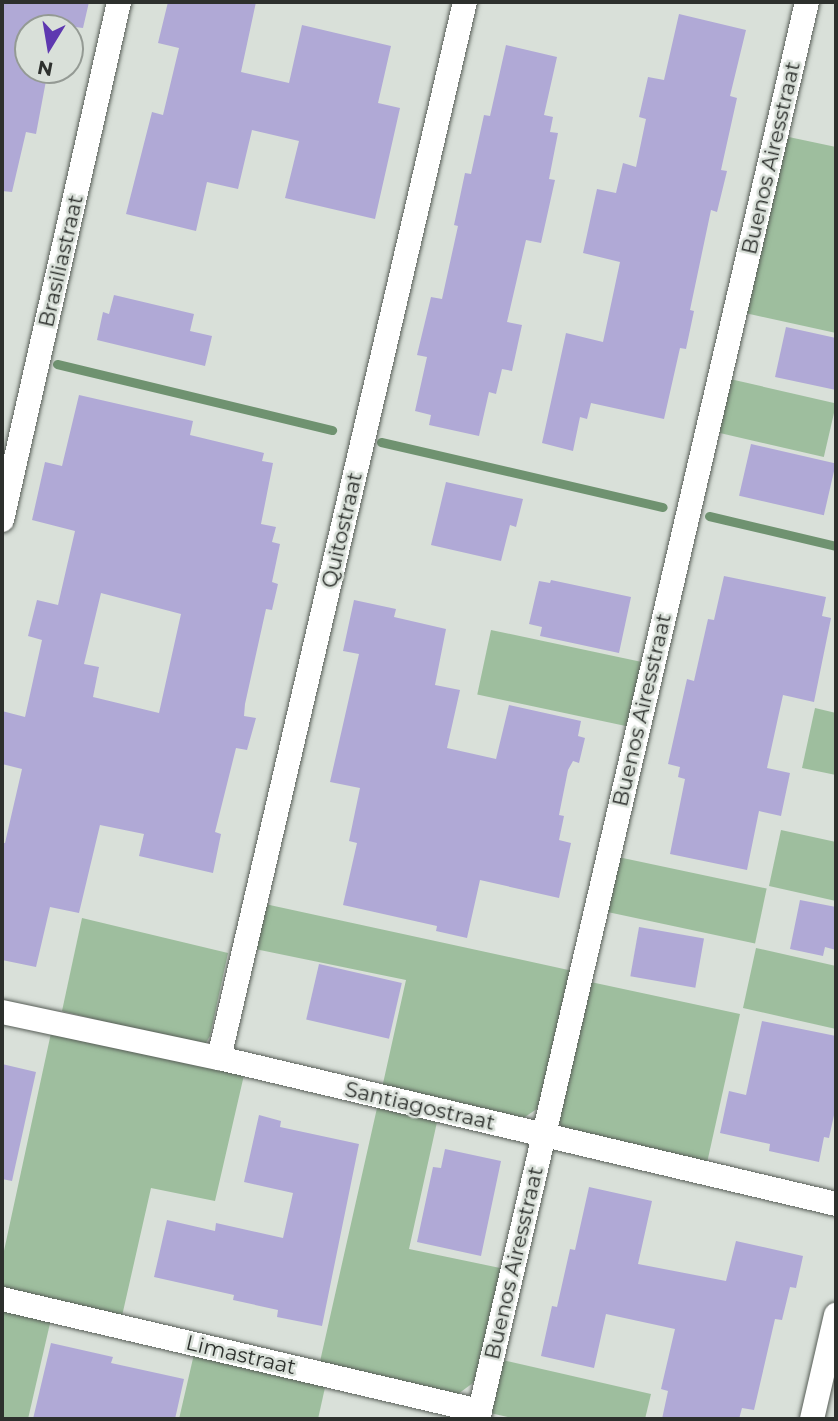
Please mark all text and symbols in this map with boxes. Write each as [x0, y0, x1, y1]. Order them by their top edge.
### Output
north arrow [14, 14, 84, 84]
text: N [36, 55, 55, 81]
street label: Buenos Airesstraat [737, 59, 805, 257]
street label: Brasiliastraat [34, 192, 88, 330]
street label: Quitostraat [316, 470, 368, 590]
street label: Buenos Airesstraat [608, 611, 676, 809]
street label: Santiagostraat [342, 1076, 498, 1136]
street label: Buenos Airesstraat [480, 1164, 548, 1362]
street label: Limastraat [183, 1330, 299, 1380]

